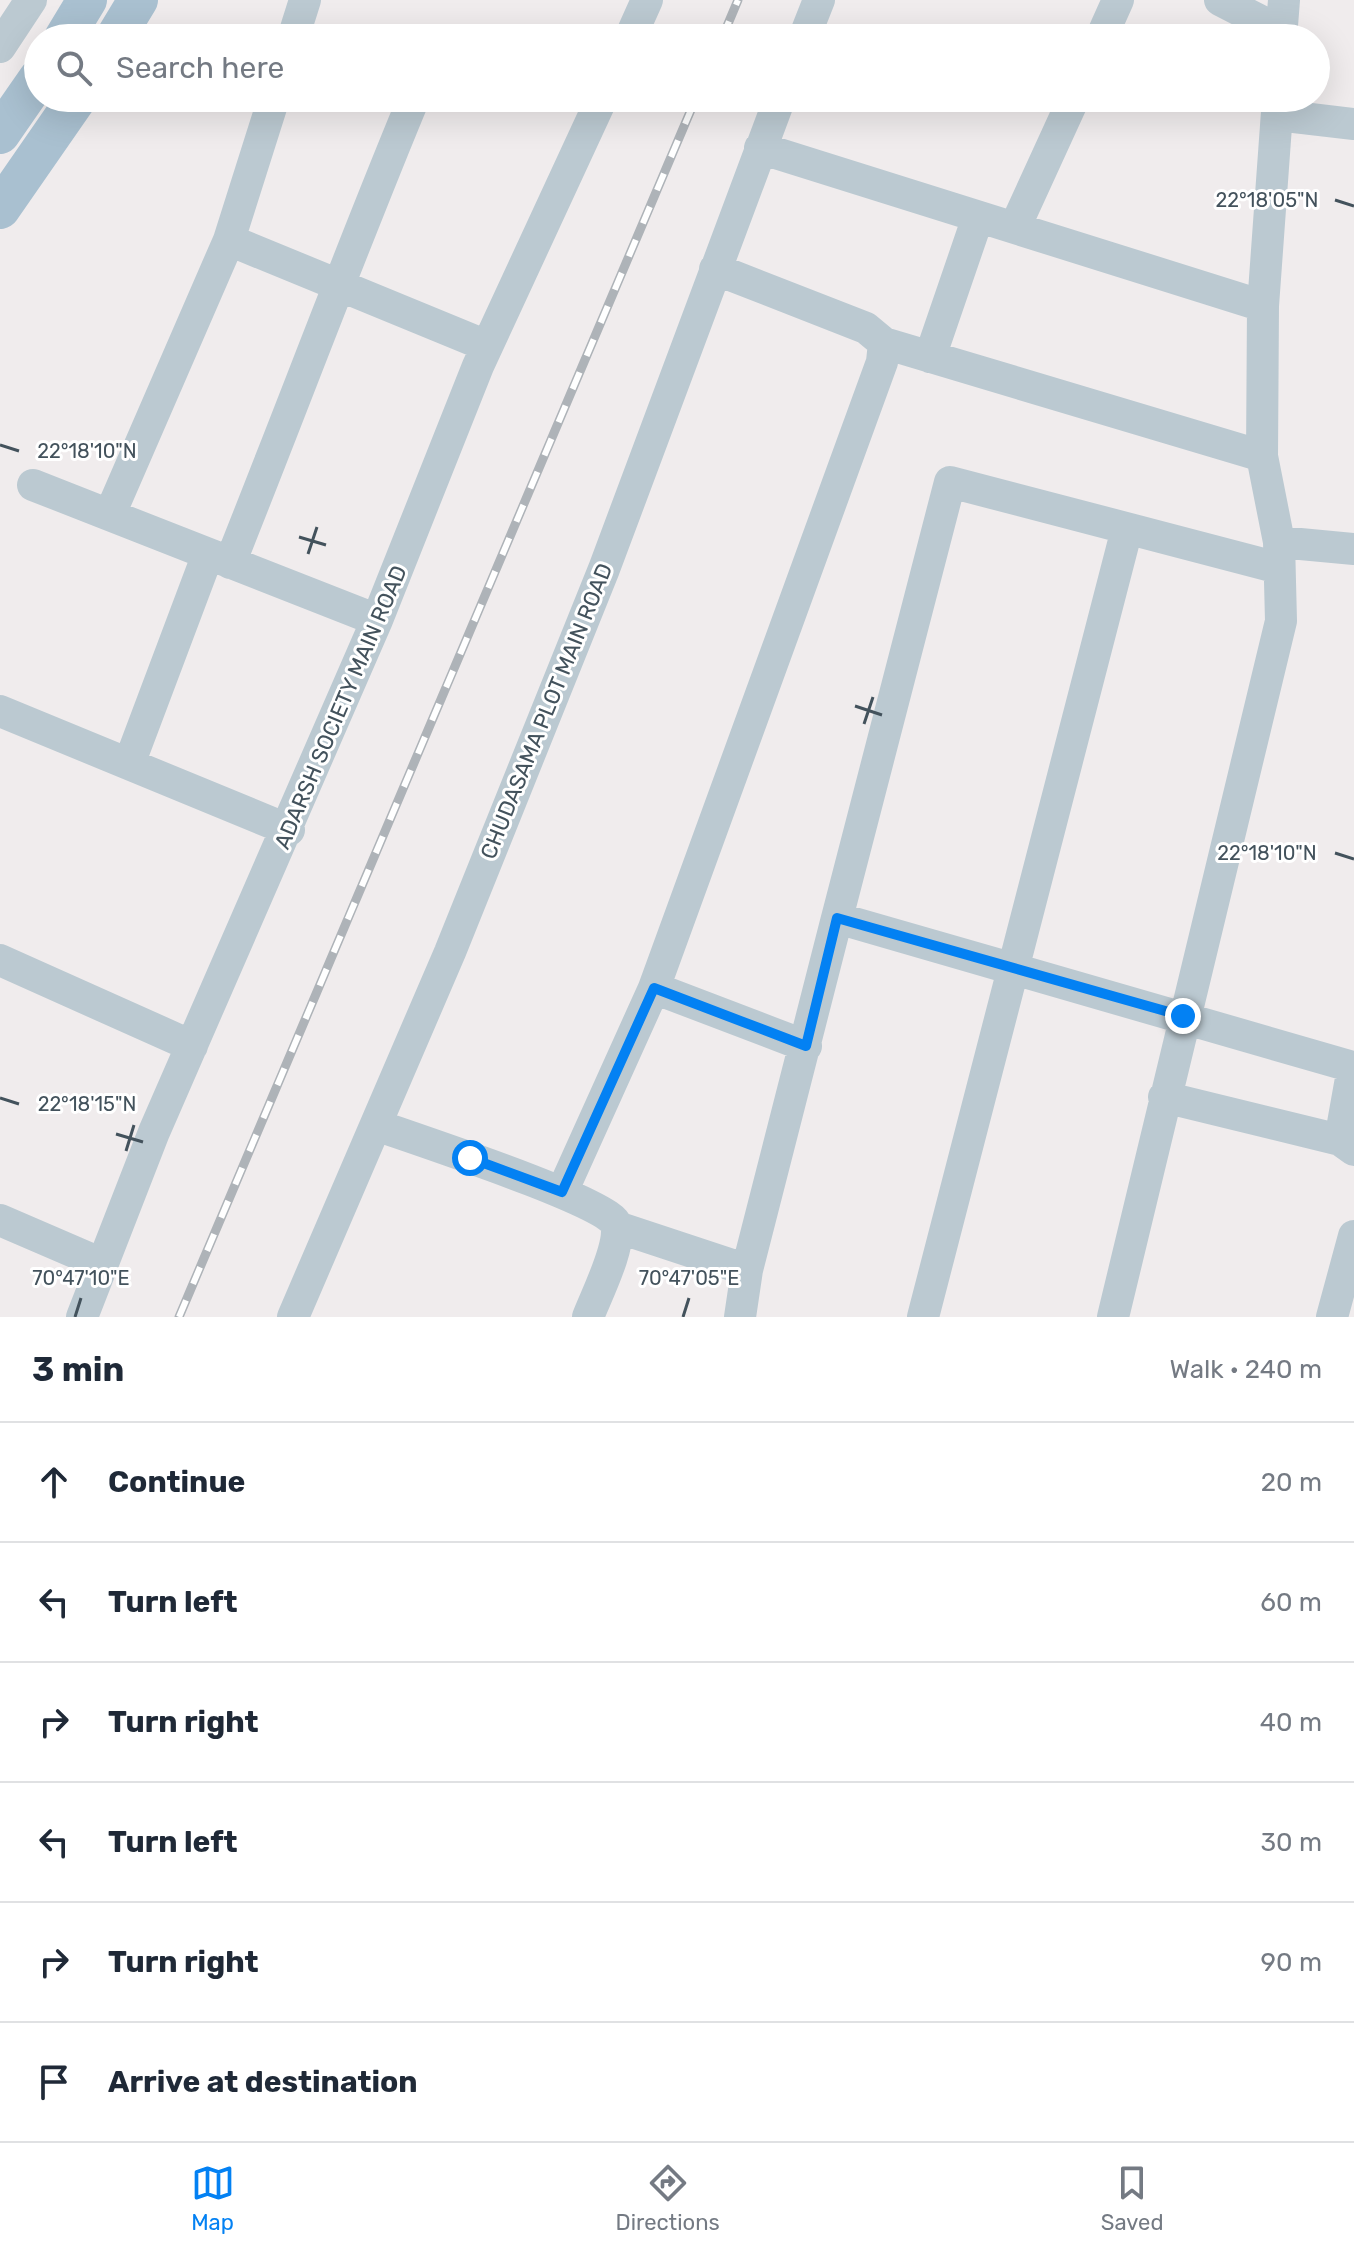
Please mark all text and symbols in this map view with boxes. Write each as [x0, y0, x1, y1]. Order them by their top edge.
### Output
search box [24, 24, 1330, 112]
icon: search [52, 46, 96, 90]
text: Search here [116, 50, 284, 86]
text: 22°18'05"N [1216, 188, 1318, 212]
text: 22°18'10"N [37, 439, 137, 463]
street label: CHUDASAMA PLOT MAIN ROAD [475, 559, 618, 863]
street label: ADARSH SOCIETY MAIN ROAD [268, 561, 413, 853]
text: 22°18'10"N [1217, 841, 1317, 865]
route end [1165, 998, 1201, 1034]
text: 22°18'15"N [38, 1092, 136, 1116]
route start [452, 1140, 488, 1176]
text: 70°47'10"E [32, 1266, 130, 1290]
text: 70°47'05"E [639, 1266, 739, 1290]
text: 3 min [32, 1349, 124, 1390]
text: Walk · 240 m [1169, 1354, 1322, 1385]
icon: ahead [32, 1460, 76, 1504]
text: Continue [108, 1464, 245, 1500]
text: 20 m [1261, 1467, 1322, 1498]
icon: left [32, 1580, 76, 1624]
text: Turn left [108, 1584, 238, 1620]
text: 60 m [1260, 1587, 1322, 1618]
icon: right [32, 1700, 76, 1744]
text: Turn right [108, 1704, 259, 1740]
text: 40 m [1260, 1707, 1322, 1738]
icon: left [32, 1820, 76, 1864]
text: Turn left [108, 1824, 238, 1860]
text: 30 m [1260, 1827, 1322, 1858]
icon: right [32, 1940, 76, 1984]
text: Turn right [108, 1944, 259, 1980]
text: 90 m [1261, 1947, 1322, 1978]
icon: arrive [32, 2060, 76, 2104]
text: Arrive at destination [108, 2064, 418, 2100]
tab: Map [191, 2161, 235, 2236]
tab: Directions [616, 2161, 720, 2236]
tab: Saved [1101, 2161, 1164, 2236]

